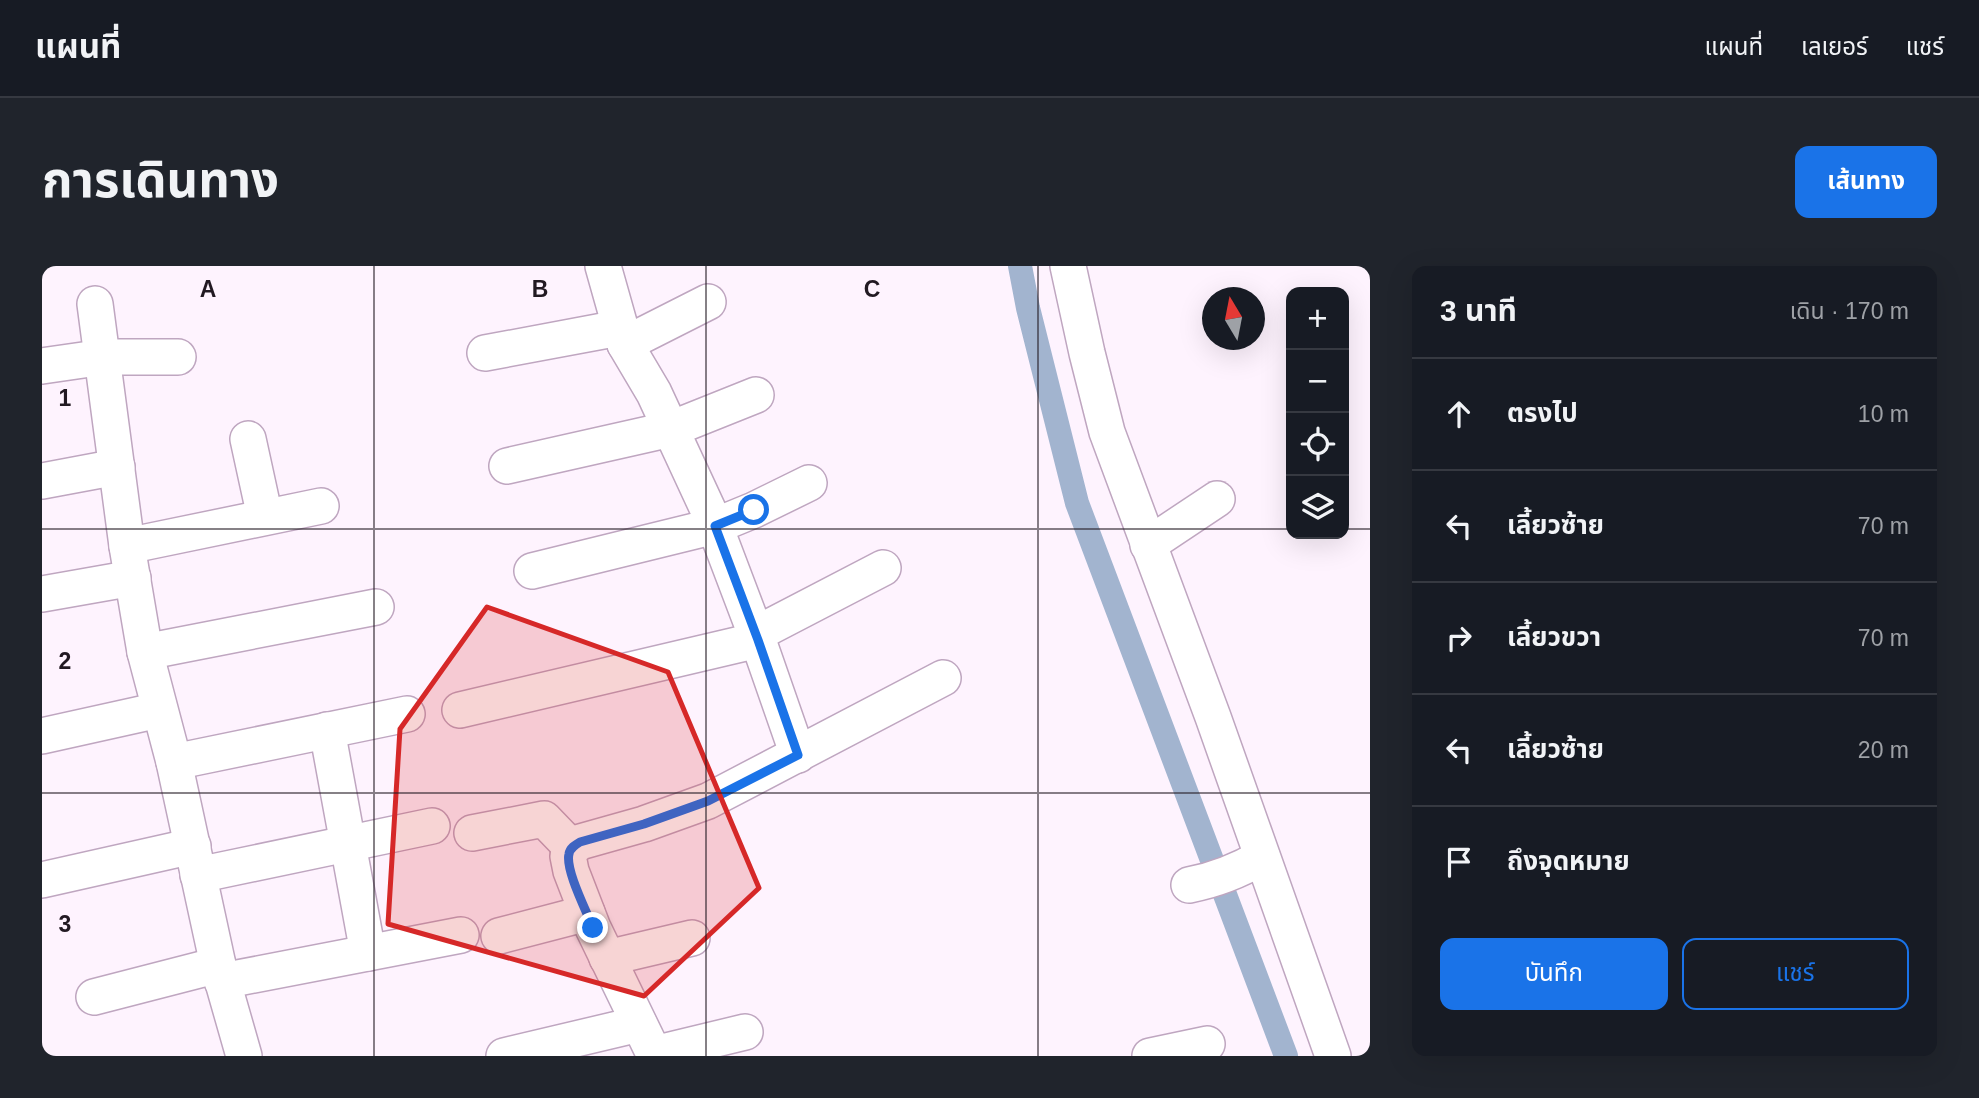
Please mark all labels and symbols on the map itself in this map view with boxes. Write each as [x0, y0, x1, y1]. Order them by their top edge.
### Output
text: A [200, 276, 216, 302]
text: B [532, 276, 548, 302]
text: C [864, 276, 880, 302]
north arrow [1202, 287, 1265, 350]
text: 1 [59, 385, 72, 411]
route start [738, 494, 769, 525]
text: 2 [59, 648, 71, 674]
text: 3 [59, 911, 71, 937]
route end [577, 912, 608, 943]

